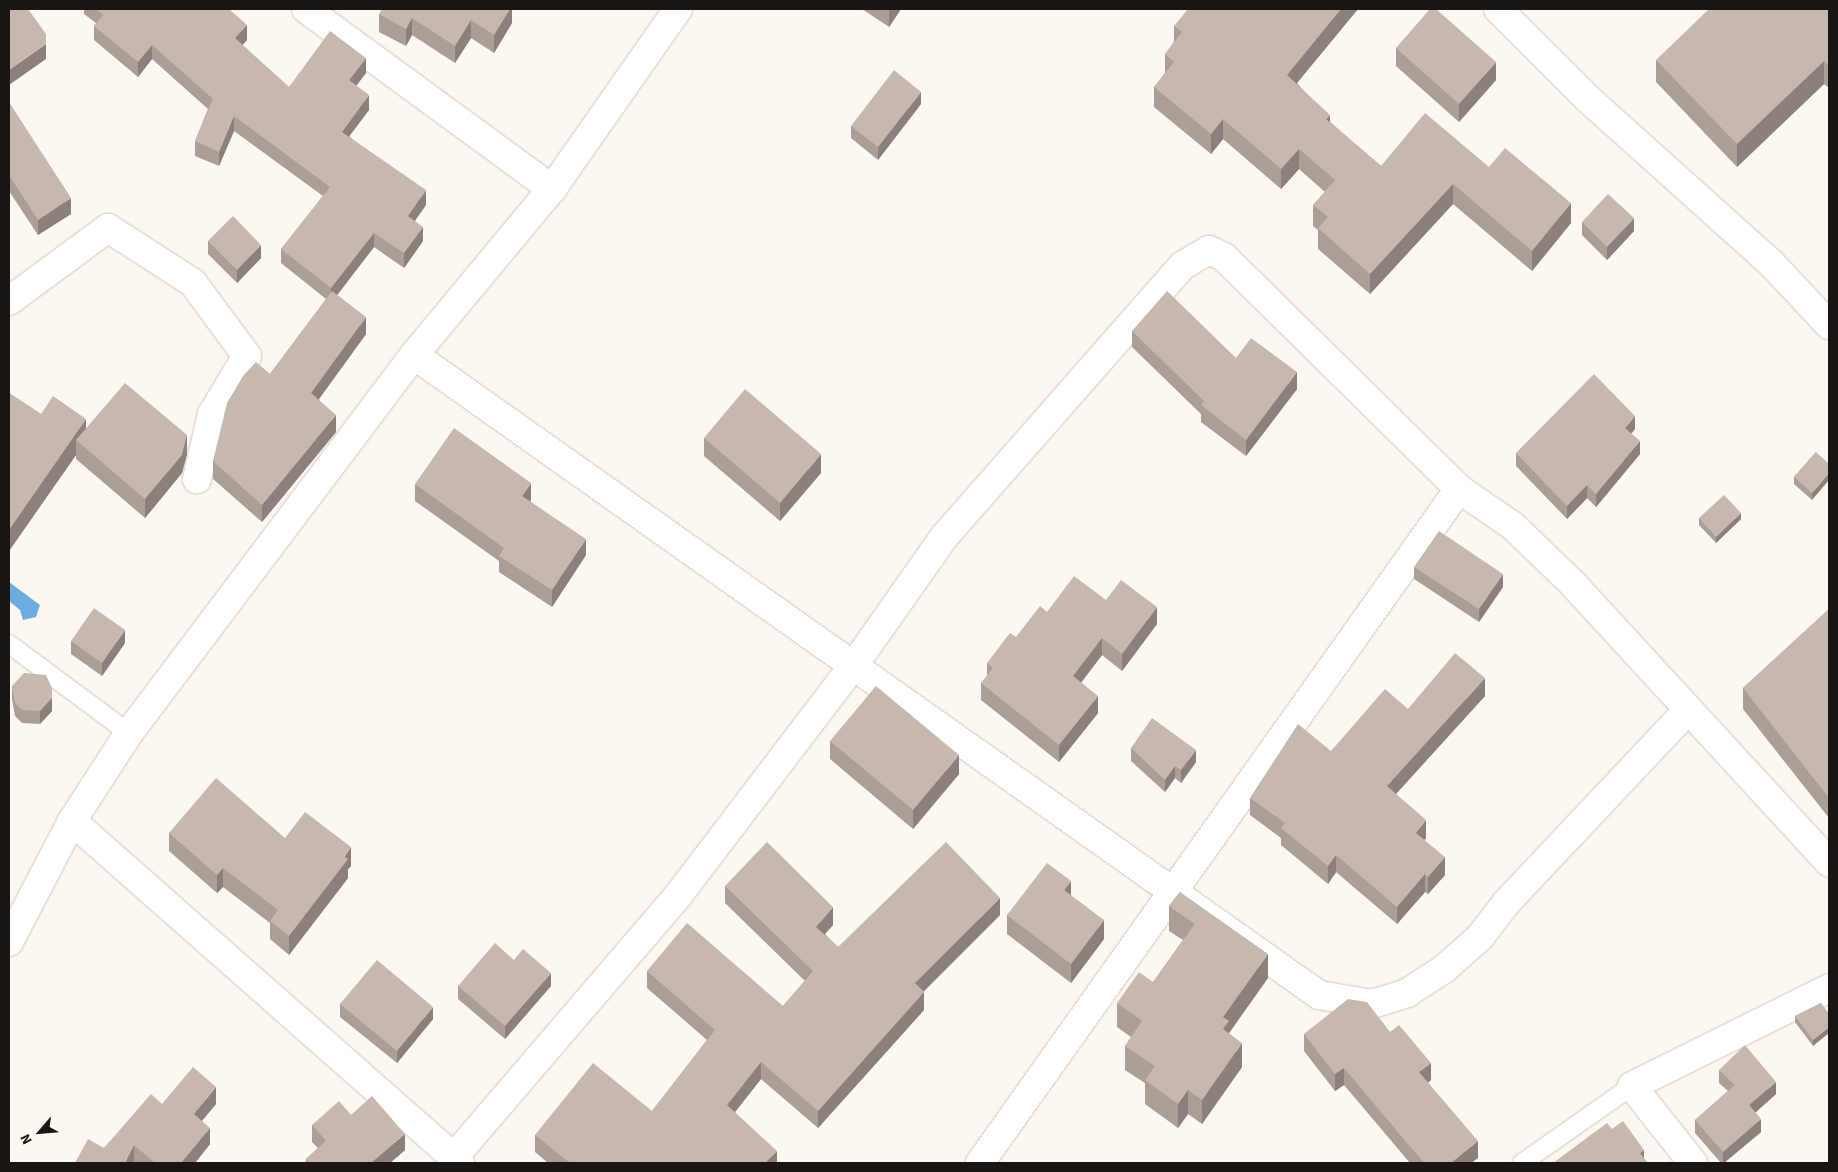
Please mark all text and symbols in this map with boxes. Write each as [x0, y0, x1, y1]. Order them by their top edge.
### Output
north arrow [15, 1107, 65, 1157]
text: N [16, 1130, 38, 1147]

